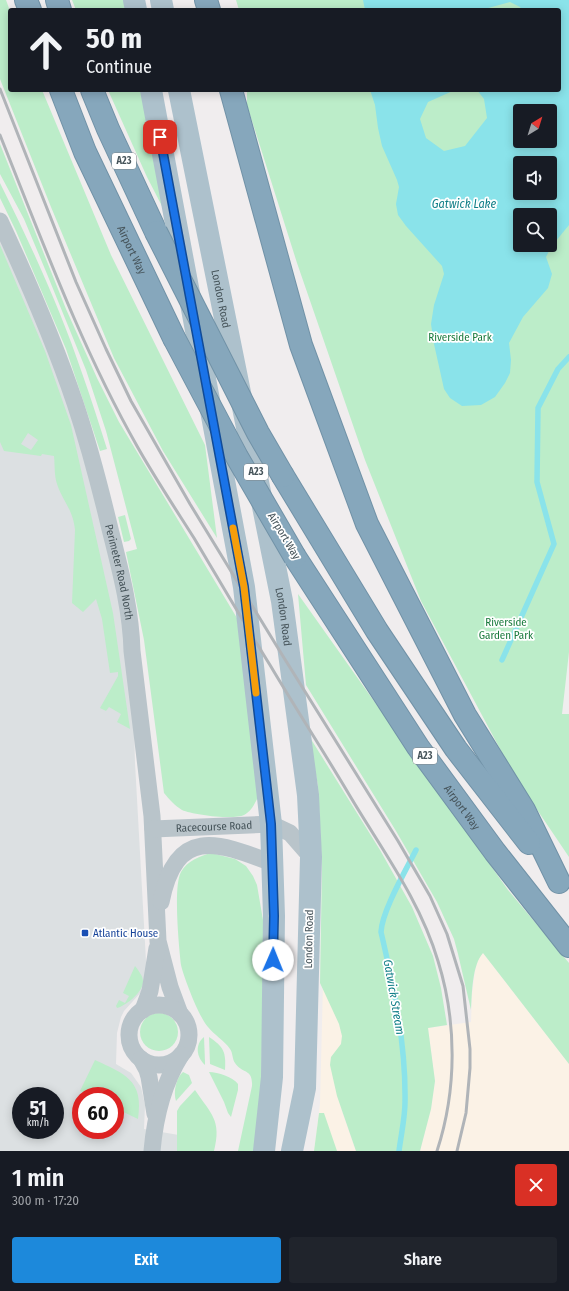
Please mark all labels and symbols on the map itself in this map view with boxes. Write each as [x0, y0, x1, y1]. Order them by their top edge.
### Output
north arrow [513, 104, 557, 148]
pin [143, 120, 177, 154]
road number: A23 [112, 153, 136, 169]
water label: Gatwick Lake [432, 197, 497, 211]
street label: Airport Way [115, 224, 149, 276]
street label: London Road [209, 269, 233, 329]
park label: Riverside Park [428, 331, 493, 344]
road number: A23 [244, 464, 268, 480]
street label: Airport Way [265, 510, 303, 562]
street label: Perimeter Road North [103, 523, 136, 621]
street label: London Road [273, 586, 294, 647]
park label: Riverside Garden Park [479, 616, 534, 642]
road number: A23 [413, 748, 437, 764]
street label: Airport Way [441, 782, 483, 832]
street label: Racecourse Road [175, 818, 252, 835]
street label: London Road [302, 909, 316, 969]
place label: Atlantic House [93, 927, 158, 940]
marker: Atlantic House [80, 928, 90, 938]
position arrow [252, 939, 294, 981]
water label: Gatwick Stream [380, 958, 408, 1036]
speed limit sign: 60 [72, 1087, 124, 1139]

